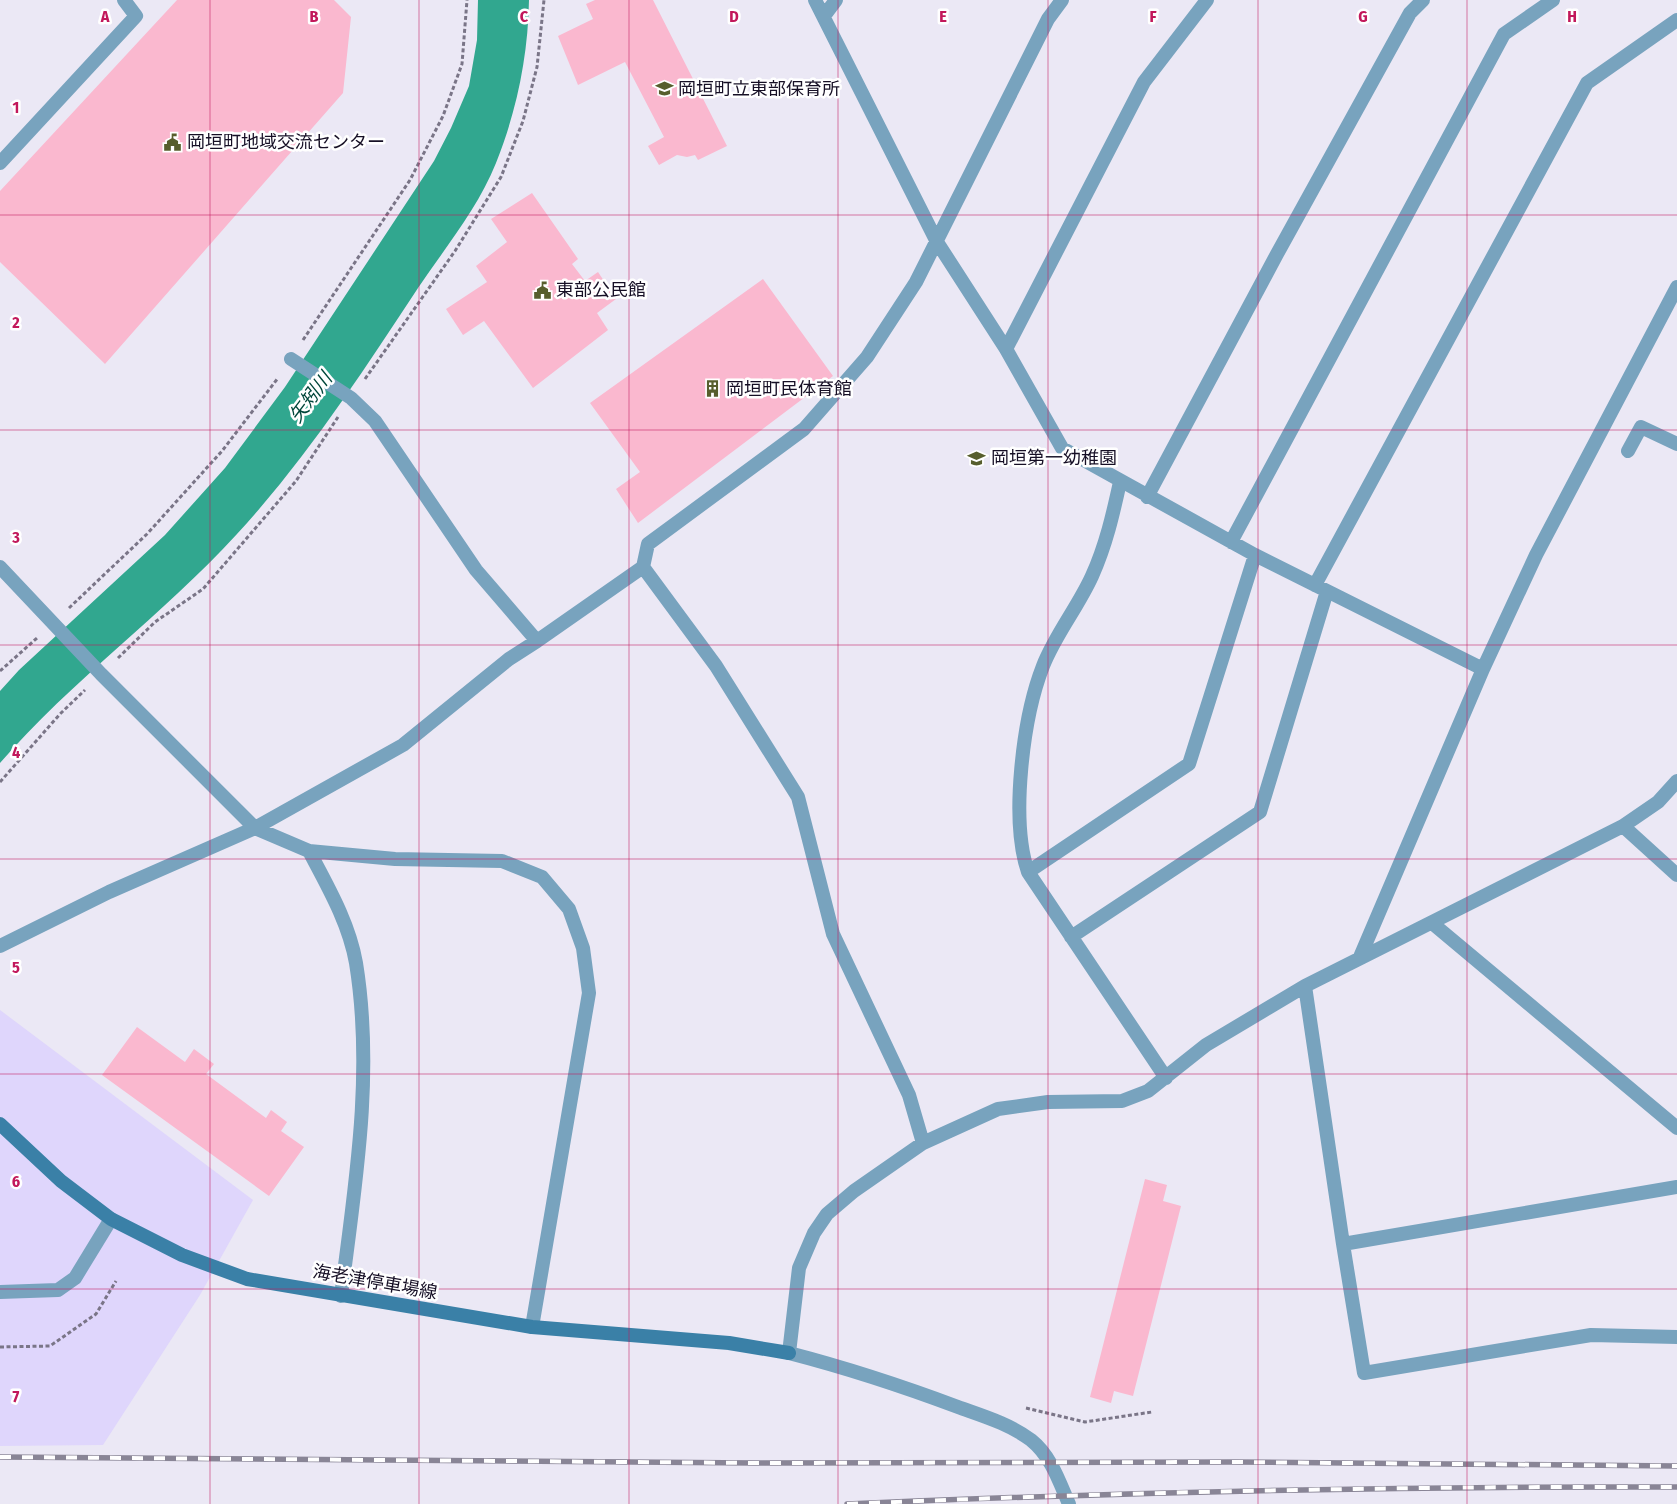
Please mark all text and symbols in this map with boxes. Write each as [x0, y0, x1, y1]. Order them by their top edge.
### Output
text: A [100, 7, 110, 26]
text: B [310, 7, 319, 26]
text: C [520, 7, 529, 26]
text: D [729, 7, 739, 26]
text: E [939, 7, 947, 26]
text: F [1149, 7, 1157, 26]
text: G [1358, 7, 1368, 26]
text: H [1567, 7, 1577, 26]
place label: 岡垣町立東部保育所 [678, 78, 840, 100]
school or university icon: 岡垣町立東部保育所 [654, 79, 674, 99]
text: 1 [13, 98, 19, 117]
place label: 岡垣町地域交流センター [187, 131, 385, 153]
public building icon: 岡垣町地域交流センター [163, 132, 183, 152]
place label: 東部公民館 [556, 279, 646, 301]
public building icon: 東部公民館 [532, 280, 552, 300]
text: 2 [11, 313, 20, 332]
water label: 矢矧川 [284, 366, 338, 427]
place label: 岡垣町民体育館 [726, 378, 852, 400]
building icon: 岡垣町民体育館 [702, 379, 722, 399]
place label: 岡垣第一幼稚園 [991, 447, 1117, 469]
school or university icon: 岡垣第一幼稚園 [967, 448, 987, 468]
text: 3 [11, 528, 20, 547]
text: 4 [12, 743, 20, 762]
text: 5 [12, 958, 20, 977]
text: 6 [12, 1172, 20, 1191]
street label: 海老津停車場線 [311, 1260, 439, 1304]
text: 7 [13, 1387, 20, 1406]

